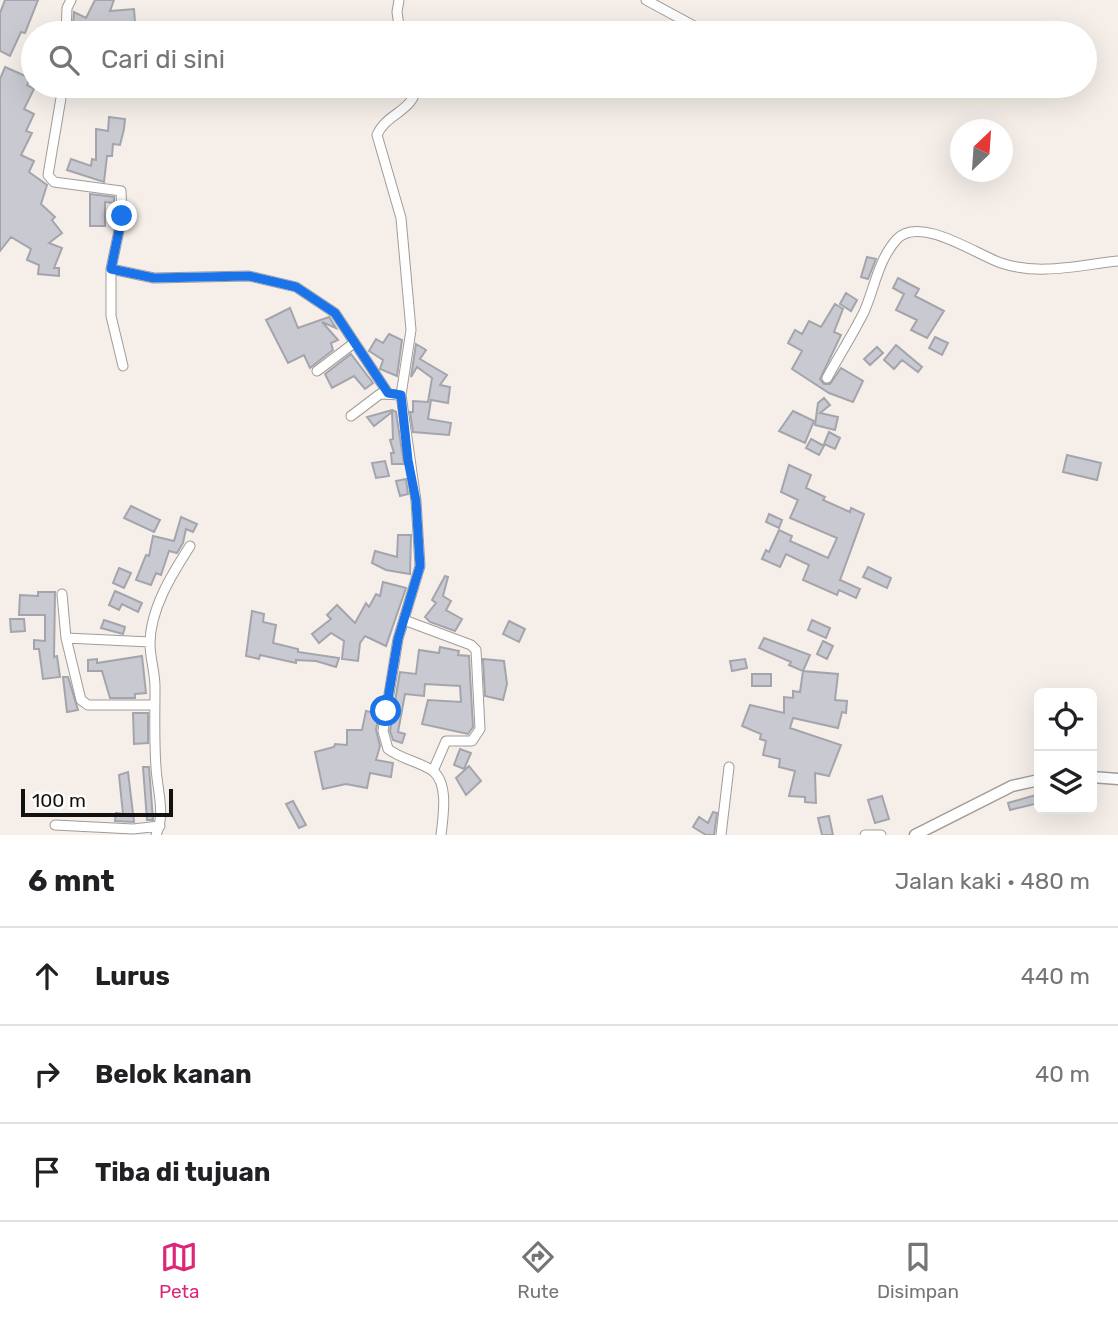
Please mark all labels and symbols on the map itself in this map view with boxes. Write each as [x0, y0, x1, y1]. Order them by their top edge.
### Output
north arrow [950, 119, 1013, 182]
route end [106, 200, 137, 231]
route start [370, 695, 401, 726]
scale bar [21, 786, 173, 818]

